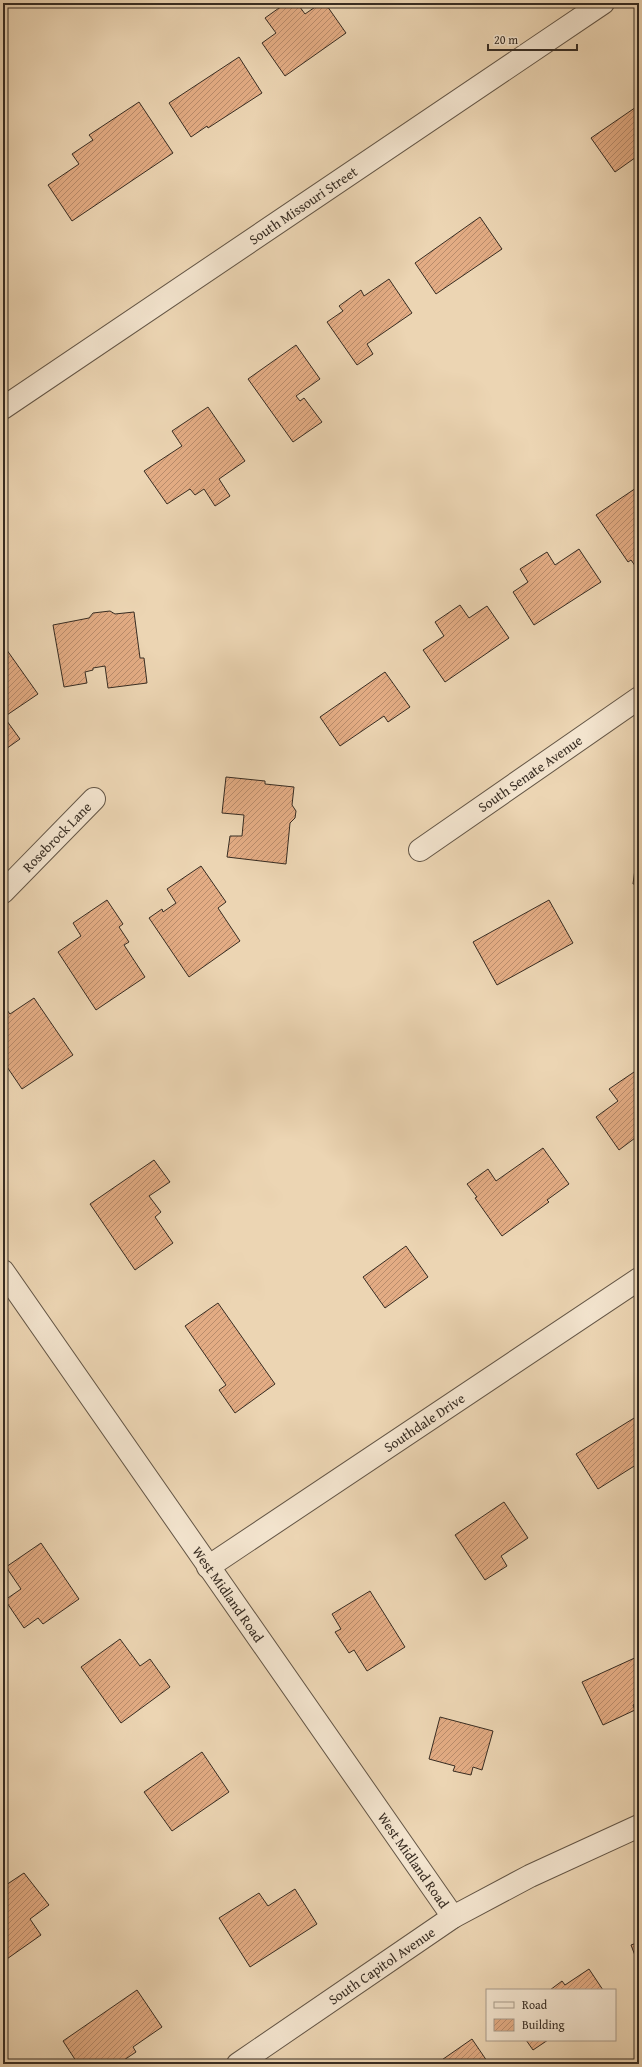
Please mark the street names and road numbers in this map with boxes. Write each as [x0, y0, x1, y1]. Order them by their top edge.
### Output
street label: South Missouri Street [245, 162, 361, 249]
street label: South Senate Avenue [474, 730, 587, 817]
street label: Rosebrock Lane [18, 797, 96, 877]
street label: Southdale Drive [380, 1388, 469, 1457]
street label: West Midland Road [188, 1542, 269, 1647]
street label: West Midland Road [373, 1808, 454, 1913]
street label: South Capitol Avenue [324, 1922, 439, 2009]

